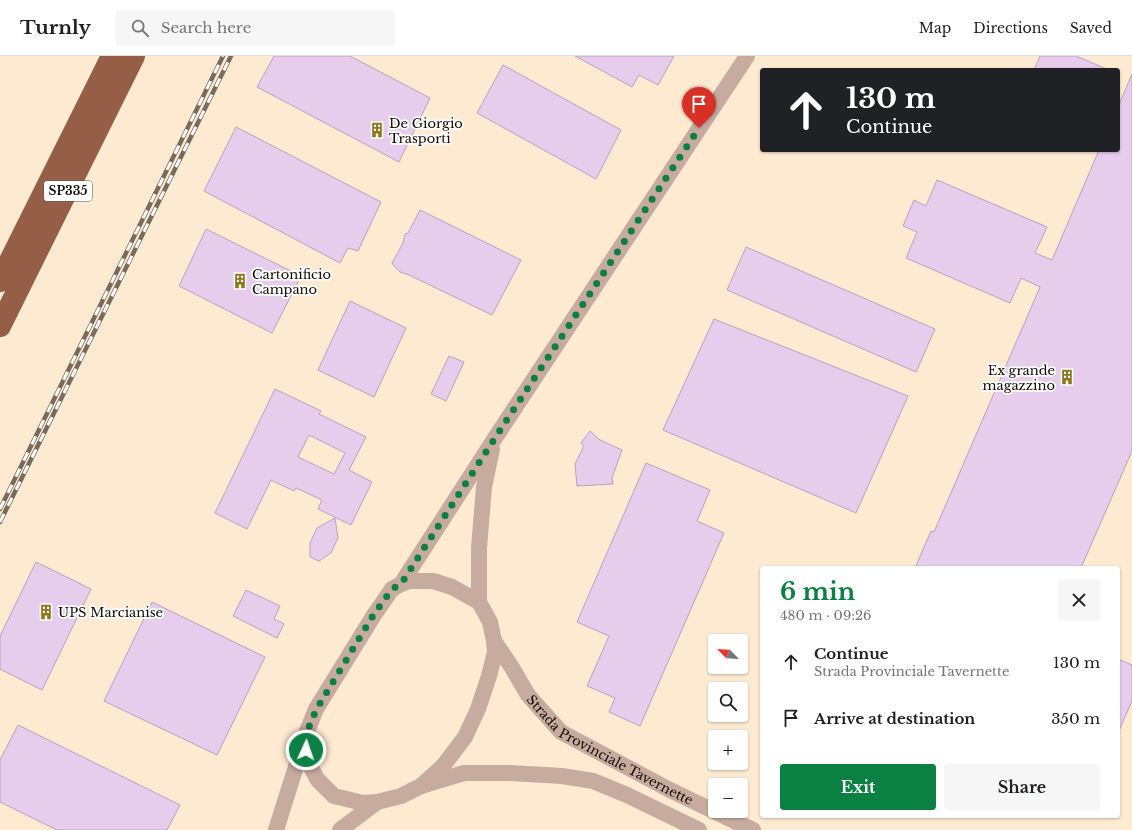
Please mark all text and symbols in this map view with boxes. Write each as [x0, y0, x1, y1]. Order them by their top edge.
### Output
search box [115, 10, 395, 46]
text: Turnly [20, 16, 91, 39]
icon: search [129, 17, 151, 39]
text: Search here [161, 18, 251, 37]
text: Map [919, 19, 951, 37]
text: Directions [973, 19, 1048, 37]
text: Saved [1070, 19, 1112, 37]
text: 130 m [846, 81, 936, 116]
icon: ahead [780, 84, 832, 136]
pin [682, 87, 716, 128]
icon: arrive [688, 93, 710, 115]
place label: De Giorgio Trasporti [389, 115, 463, 147]
text: Continue [846, 116, 932, 138]
building icon: De Giorgio Trasporti [368, 121, 386, 139]
road number: SP335 [44, 181, 92, 201]
place label: Cartonificio Campano [252, 266, 331, 298]
building icon: Cartonificio Campano [231, 272, 249, 290]
place label: Ex grande magazzino [982, 362, 1055, 394]
building icon: Ex grande magazzino [1058, 368, 1076, 386]
text: 6 min [780, 577, 855, 606]
button: close [1058, 579, 1100, 621]
building icon: UPS Marcianise [37, 603, 55, 621]
place label: UPS Marcianise [58, 604, 163, 621]
text: 480 m · 09:26 [780, 607, 871, 624]
north arrow [708, 634, 748, 674]
map controls [708, 634, 748, 818]
text: Continue [814, 644, 889, 663]
icon: ahead [780, 651, 802, 673]
text: 130 m [1053, 653, 1100, 672]
text: Strada Provinciale Tavernette [814, 663, 1009, 680]
button: search [708, 682, 748, 722]
street label: Strada Provinciale Tavernette [523, 691, 696, 809]
icon: arrive [780, 707, 802, 729]
text: Arrive at destination [814, 709, 975, 728]
text: 350 m [1051, 709, 1100, 728]
position arrow [285, 729, 327, 771]
button: + [708, 730, 748, 770]
button: Exit [780, 764, 936, 810]
button: Share [944, 764, 1100, 810]
button: − [708, 778, 748, 818]

